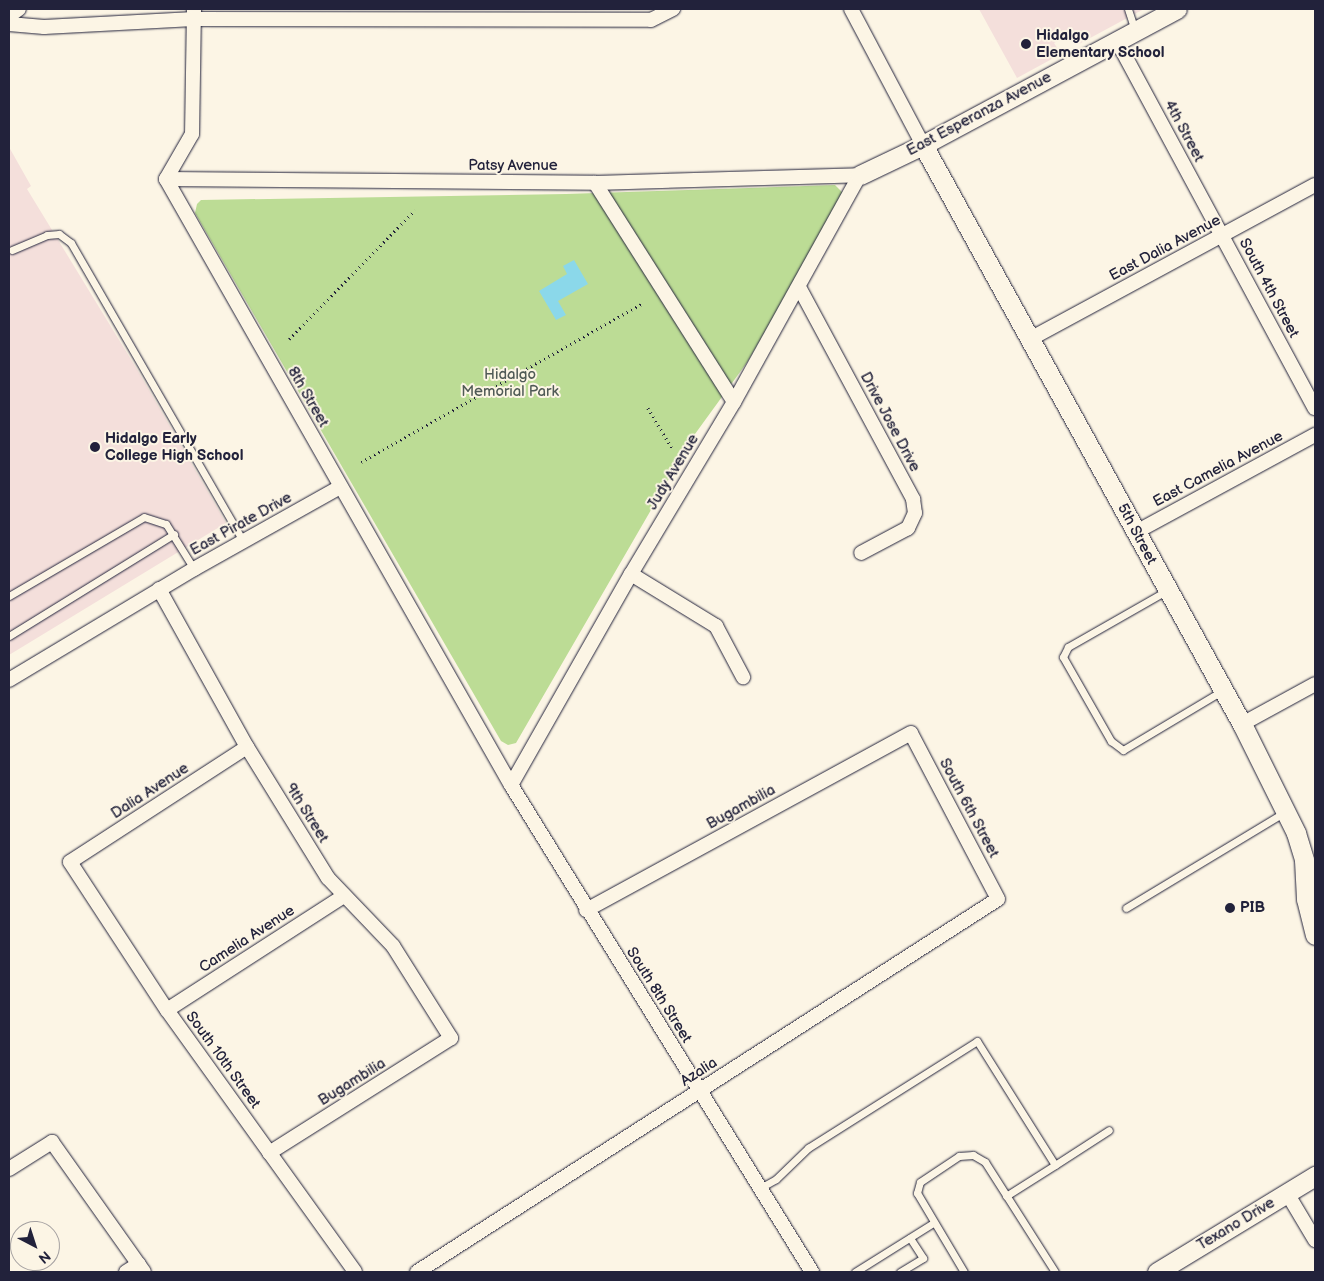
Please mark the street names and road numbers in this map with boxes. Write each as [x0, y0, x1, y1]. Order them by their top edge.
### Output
street label: East Esperanza Avenue [904, 68, 1054, 160]
street label: 4th Street [1160, 97, 1208, 165]
street label: Patsy Avenue [468, 157, 558, 175]
street label: East Dalia Avenue [1106, 211, 1224, 285]
street label: South 4th Street [1235, 235, 1303, 341]
street label: 8th Street [283, 364, 333, 430]
street label: Drive Jose Drive [856, 369, 924, 475]
street label: East Camelia Avenue [1150, 427, 1286, 511]
street label: Judy Avenue [643, 431, 703, 513]
street label: East Pirate Drive [187, 489, 295, 559]
street label: 5th Street [1113, 500, 1161, 568]
street label: South 6th Street [935, 755, 1003, 861]
street label: Dalia Avenue [108, 759, 192, 823]
street label: 9th Street [282, 780, 332, 846]
street label: Bugambilia [704, 781, 778, 833]
street label: Camelia Avenue [196, 901, 298, 977]
street label: South 8th Street [622, 944, 696, 1046]
street label: South 10th Street [182, 1008, 264, 1112]
street label: Bugambilia [315, 1054, 389, 1110]
street label: Azalia [677, 1054, 721, 1090]
street label: Texano Drive [1194, 1194, 1278, 1254]

